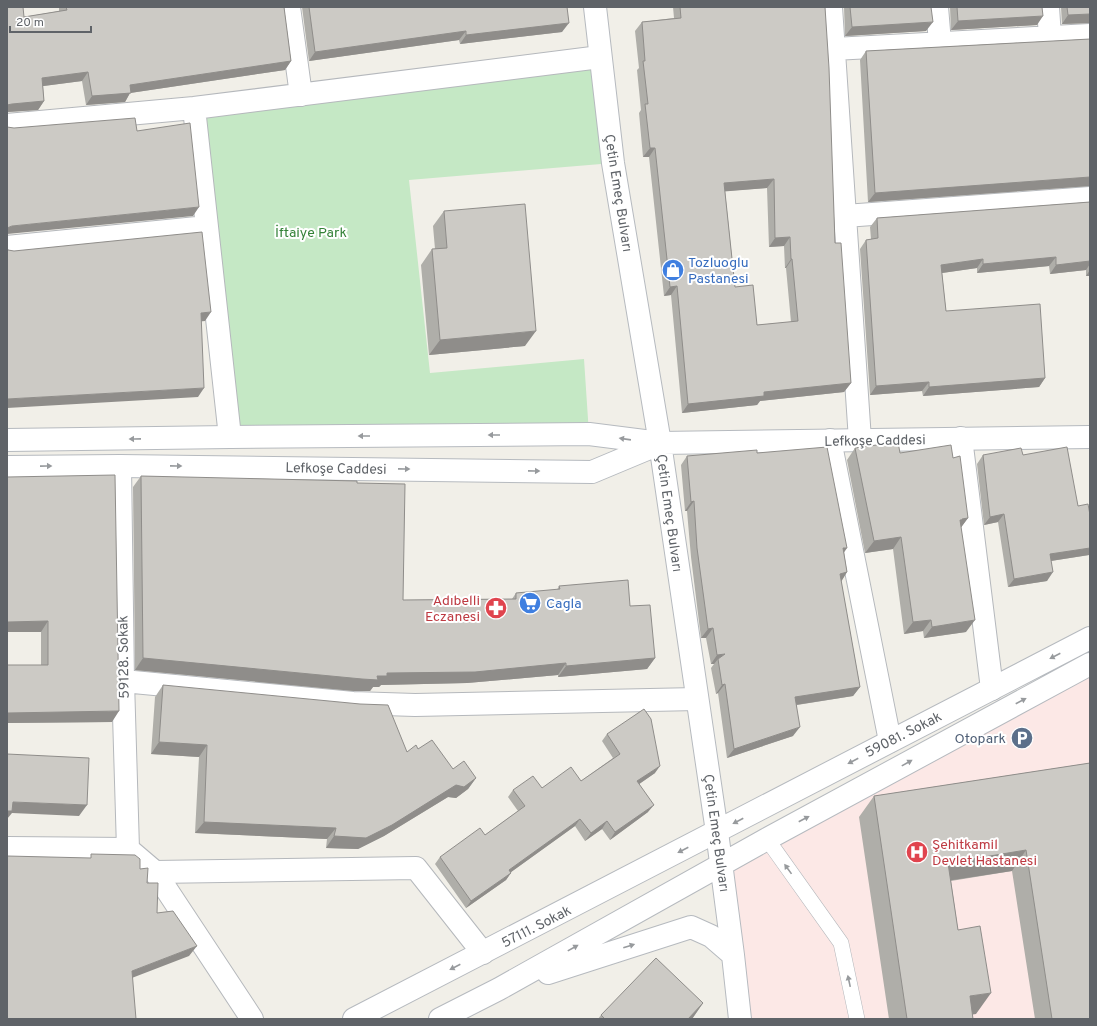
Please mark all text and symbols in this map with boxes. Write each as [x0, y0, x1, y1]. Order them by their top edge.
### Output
scale bar [10, 8, 91, 34]
text: 20 m [16, 15, 44, 31]
street label: Çetin Emeç Bulvarı [600, 133, 635, 253]
park label: İftaiye Park [275, 224, 347, 242]
place label: Tozluoglu Pastanesi [688, 255, 749, 288]
shop icon: Tozluoglu Pastanesi [660, 257, 686, 283]
one-way arrow [487, 432, 500, 438]
street label: Lefkoşe Caddesi [824, 432, 926, 451]
one-way arrow [357, 433, 370, 439]
one-way arrow [129, 435, 141, 442]
one-way arrow [619, 436, 631, 442]
street label: Çetin Emeç Bulvarı [652, 453, 685, 573]
street label: Lefkoşe Caddesi [285, 460, 387, 479]
one-way arrow [40, 463, 52, 470]
one-way arrow [170, 463, 183, 469]
one-way arrow [398, 466, 411, 472]
one-way arrow [528, 468, 541, 474]
supermarket icon: Cagla [517, 590, 543, 616]
place label: Adıbelli Eczanesi [425, 593, 480, 626]
pharmacy icon: Adıbelli Eczanesi [483, 595, 509, 621]
place label: Cagla [546, 596, 582, 613]
street label: 59128. Sokak [115, 615, 134, 699]
one-way arrow [1050, 652, 1061, 659]
one-way arrow [1015, 698, 1027, 705]
street label: 59081. Sokak [863, 709, 945, 762]
parking icon: Otopark [1009, 725, 1035, 751]
place label: Otopark [954, 731, 1006, 748]
one-way arrow [847, 757, 859, 764]
one-way arrow [901, 760, 913, 767]
street label: Çetin Emeç Bulvarı [699, 773, 732, 893]
one-way arrow [799, 816, 810, 822]
one-way arrow [732, 818, 744, 824]
place label: Şehitkamil Devlet Hastanesi [932, 837, 1037, 870]
hospital icon: Şehitkamil Devlet Hastanesi [904, 839, 930, 865]
one-way arrow [677, 846, 688, 853]
one-way arrow [784, 863, 792, 874]
street label: 57111. Sokak [499, 903, 574, 952]
one-way arrow [624, 943, 636, 949]
one-way arrow [567, 944, 579, 951]
one-way arrow [450, 964, 461, 971]
one-way arrow [845, 975, 851, 987]

